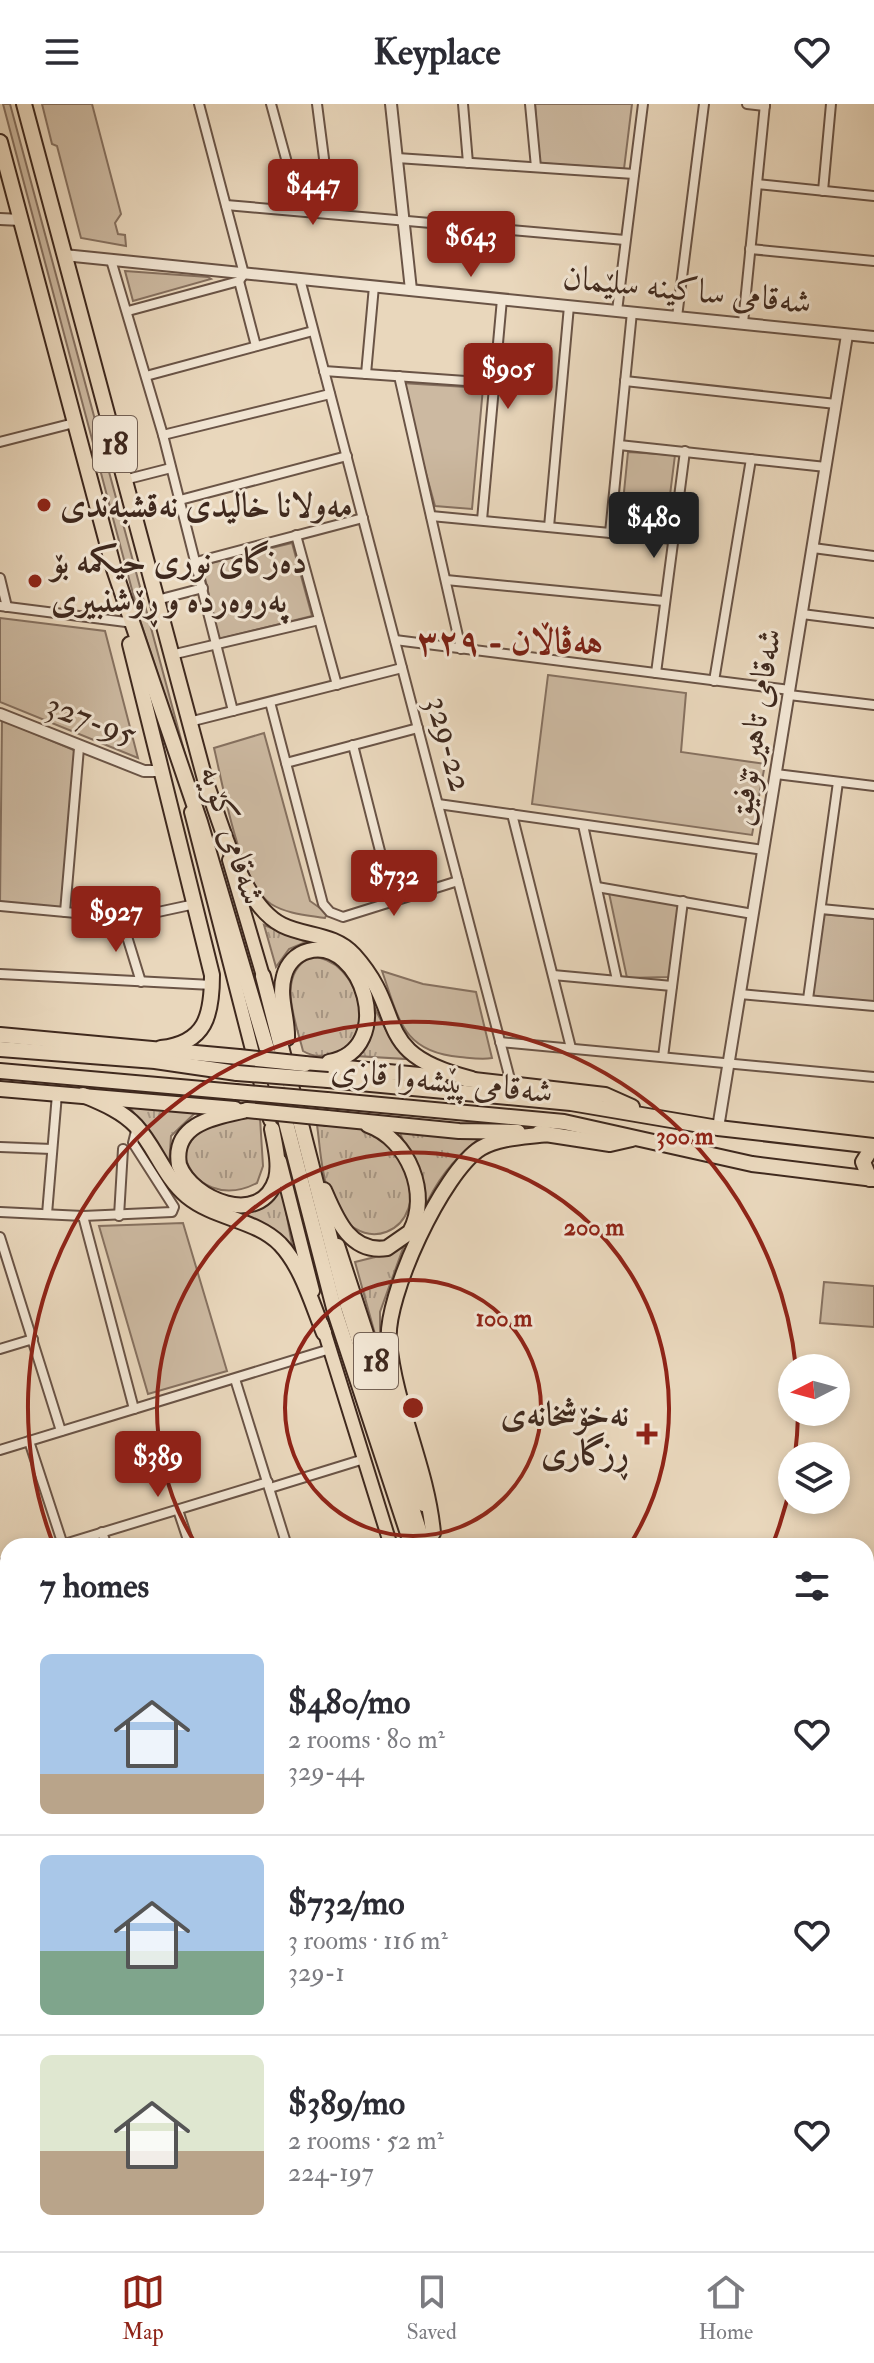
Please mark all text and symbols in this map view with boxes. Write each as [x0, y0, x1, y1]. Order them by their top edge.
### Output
icon: menu [40, 30, 84, 74]
text: Keyplace [373, 30, 501, 75]
icon: heart [790, 30, 834, 74]
pin: $447 [266, 159, 360, 227]
text: $447 [286, 169, 340, 201]
pin: $643 [424, 211, 518, 279]
text: $643 [445, 221, 497, 253]
street label: شەقامی ساکینە سلێمان [560, 256, 814, 324]
pin: $905 [461, 343, 555, 411]
text: $905 [482, 353, 534, 385]
road number: 18 [93, 416, 137, 472]
place label: مەولانا خالیدی نەقشبەندی [60, 484, 353, 527]
pin: $480 [607, 492, 701, 560]
marker: مەولانا خالیدی نەقشبەندی [35, 496, 53, 514]
text: $480 [627, 502, 681, 534]
place label: دەزگای نوری حیکمە بۆ پەروەردە و ڕۆشنبیری [47, 540, 307, 628]
marker: دەزگای نوری حیکمە بۆ پەروەردە و ڕۆشنبیری [26, 572, 44, 590]
district label: هەڤاڵان - ٣٢٩ [417, 619, 603, 664]
street label: شەقامی تاهیر تۆفیق [718, 625, 792, 829]
street label: 327-95 [40, 683, 142, 757]
street label: 329-22 [416, 692, 482, 796]
street label: شەقامی کۆیە [189, 760, 275, 910]
pin: $732 [347, 850, 441, 918]
text: $732 [369, 860, 419, 892]
pin: $927 [69, 886, 163, 954]
text: $927 [89, 896, 143, 928]
street label: شەقامی پێشەوا قازی [329, 1048, 555, 1114]
text: 300 m [656, 1121, 714, 1152]
text: 200 m [564, 1212, 625, 1243]
text: 100 m [476, 1303, 533, 1334]
road number: 18 [354, 1333, 398, 1389]
north arrow [778, 1354, 850, 1426]
map controls [778, 1354, 850, 1514]
place label: نەخۆشخانەی ڕزگاری [500, 1393, 629, 1481]
centre of rings [399, 1394, 427, 1422]
marker: نەخۆشخانەی ڕزگاری [636, 1423, 658, 1445]
pin: $389 [111, 1431, 205, 1499]
text: $389 [133, 1441, 183, 1473]
button: layers [778, 1442, 850, 1514]
icon: filters [790, 1564, 834, 1608]
text: 7 homes [40, 1565, 149, 1608]
text: $480/mo [288, 1681, 410, 1724]
icon: home [104, 1686, 200, 1782]
icon: heart [790, 1712, 834, 1756]
text: 2 rooms · 80 m² [288, 1724, 445, 1756]
text: 329-44 [288, 1756, 364, 1788]
text: $732/mo [288, 1882, 405, 1925]
icon: home [104, 1887, 200, 1983]
icon: heart [790, 1913, 834, 1957]
text: 3 rooms · 116 m² [288, 1925, 448, 1957]
text: 329-1 [288, 1957, 345, 1989]
text: $389/mo [288, 2082, 405, 2125]
icon: home [104, 2087, 200, 2183]
icon: heart [790, 2113, 834, 2157]
text: 2 rooms · 52 m² [288, 2125, 444, 2157]
text: 224-197 [288, 2157, 374, 2189]
tab: Map [121, 2270, 165, 2346]
tab: Saved [407, 2270, 457, 2346]
tab: Home [699, 2270, 753, 2346]

